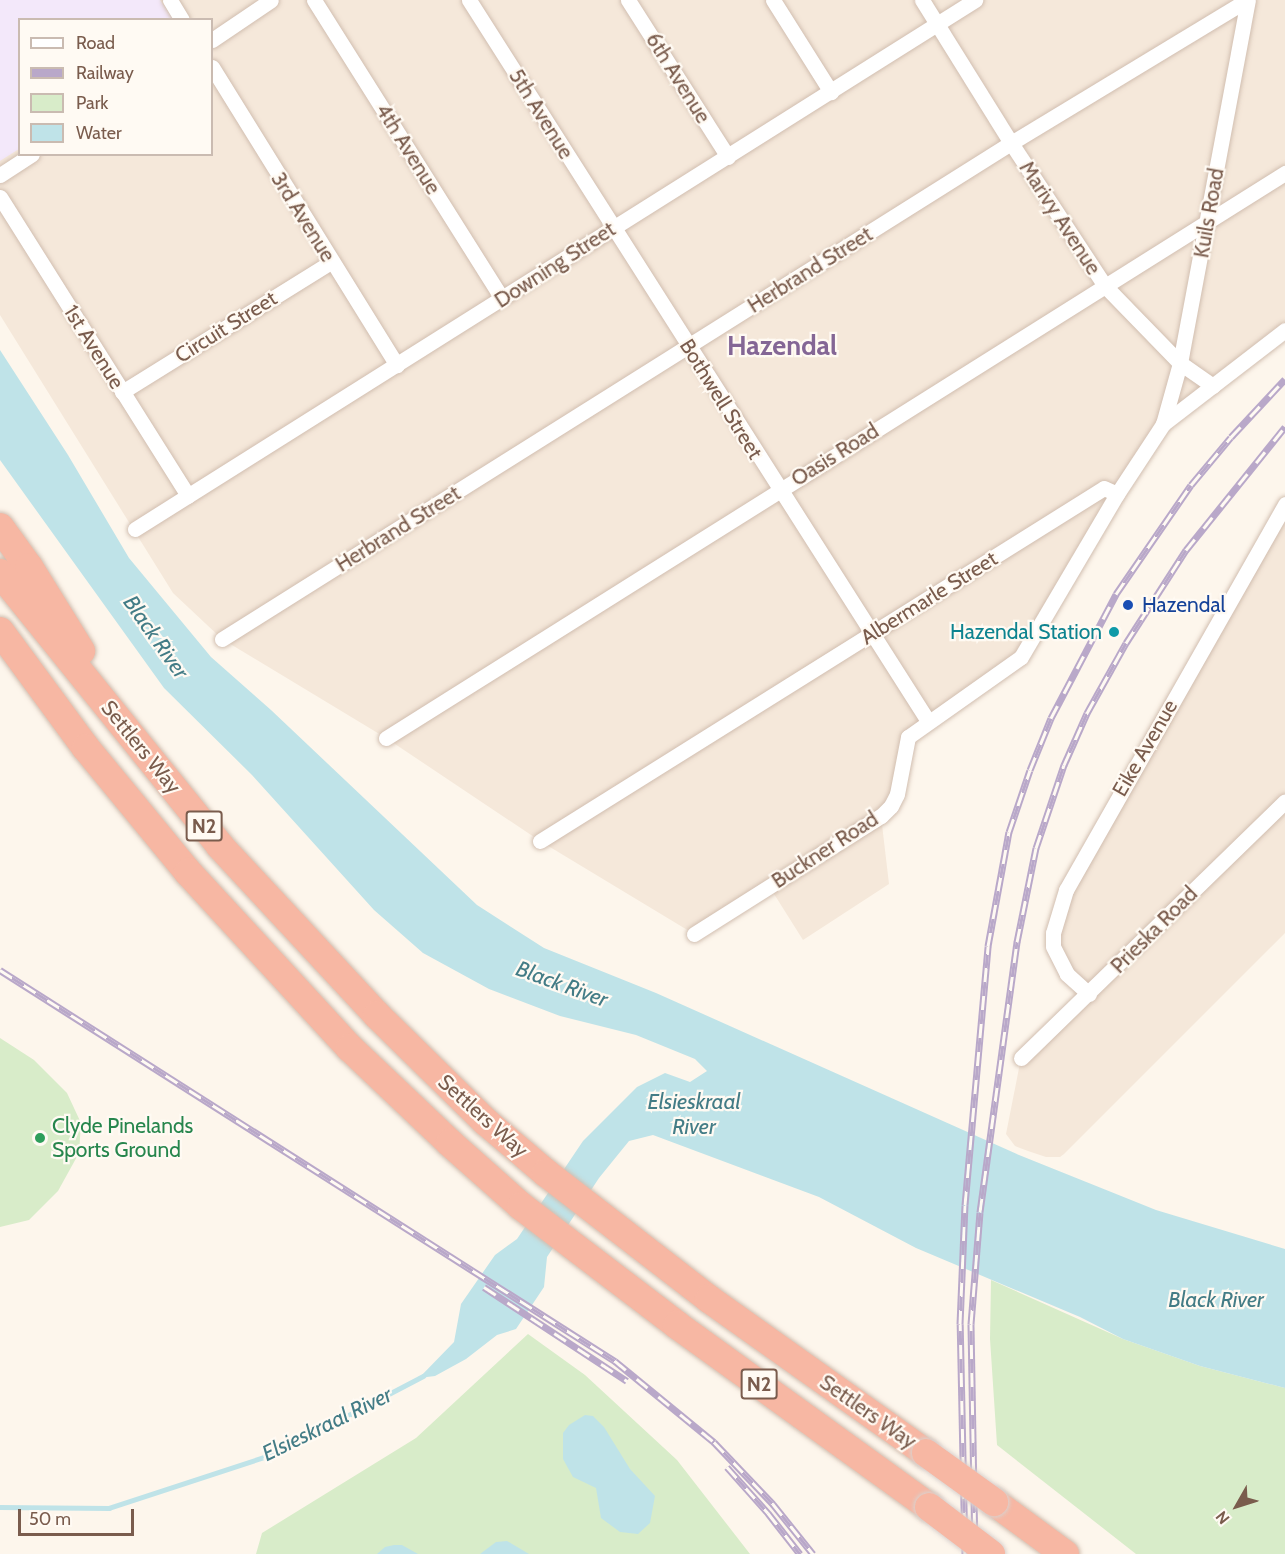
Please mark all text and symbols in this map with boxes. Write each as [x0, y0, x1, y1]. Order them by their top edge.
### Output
legend [18, 18, 213, 156]
street label: 6th Avenue [640, 28, 716, 128]
text: Road [76, 32, 115, 54]
text: Railway [76, 62, 134, 84]
street label: 5th Avenue [504, 64, 578, 164]
text: Park [76, 92, 108, 114]
street label: 4th Avenue [370, 99, 446, 199]
text: Water [76, 122, 122, 144]
street label: Marivy Avenue [1014, 156, 1106, 280]
street label: Kuils Road [1189, 166, 1229, 260]
street label: 3rd Avenue [266, 168, 340, 266]
street label: Downing Street [490, 217, 620, 313]
street label: Herbrand Street [743, 222, 877, 318]
street label: Circuit Street [170, 286, 282, 368]
street label: 1st Avenue [58, 300, 130, 394]
district label: Hazendal [727, 330, 837, 362]
street label: Bothwell Street [674, 334, 768, 464]
street label: Oasis Road [787, 418, 883, 492]
street label: Herbrand Street [331, 481, 465, 577]
street label: Albermarle Street [856, 546, 1002, 650]
water label: Black River [118, 590, 194, 684]
place label: Hazendal [1142, 592, 1226, 618]
marker: Hazendal [1119, 596, 1137, 614]
place label: Hazendal Station [950, 619, 1102, 645]
marker: Hazendal Station [1107, 625, 1121, 639]
street label: Eike Avenue [1107, 695, 1183, 801]
street label: Settlers Way [96, 696, 186, 798]
street label: Buckner Road [767, 806, 883, 894]
road number: N2 [184, 809, 224, 843]
street label: Prieska Road [1105, 881, 1203, 979]
water label: Black River [513, 955, 611, 1013]
street label: Settlers Way [433, 1069, 533, 1163]
water label: Elsieskraal River [647, 1088, 741, 1140]
place label: Clyde Pinelands Sports Ground [52, 1113, 193, 1163]
marker: Clyde Pinelands Sports Ground [33, 1131, 47, 1145]
water label: Black River [1168, 1287, 1264, 1313]
road number: N2 [740, 1367, 778, 1401]
street label: Settlers Way [815, 1370, 921, 1454]
water label: Elsieskraal River [258, 1381, 396, 1467]
north arrow [1207, 1476, 1267, 1536]
scale bar [21, 1497, 136, 1535]
text: N [1212, 1507, 1234, 1528]
text: 50 m [29, 1508, 71, 1530]

